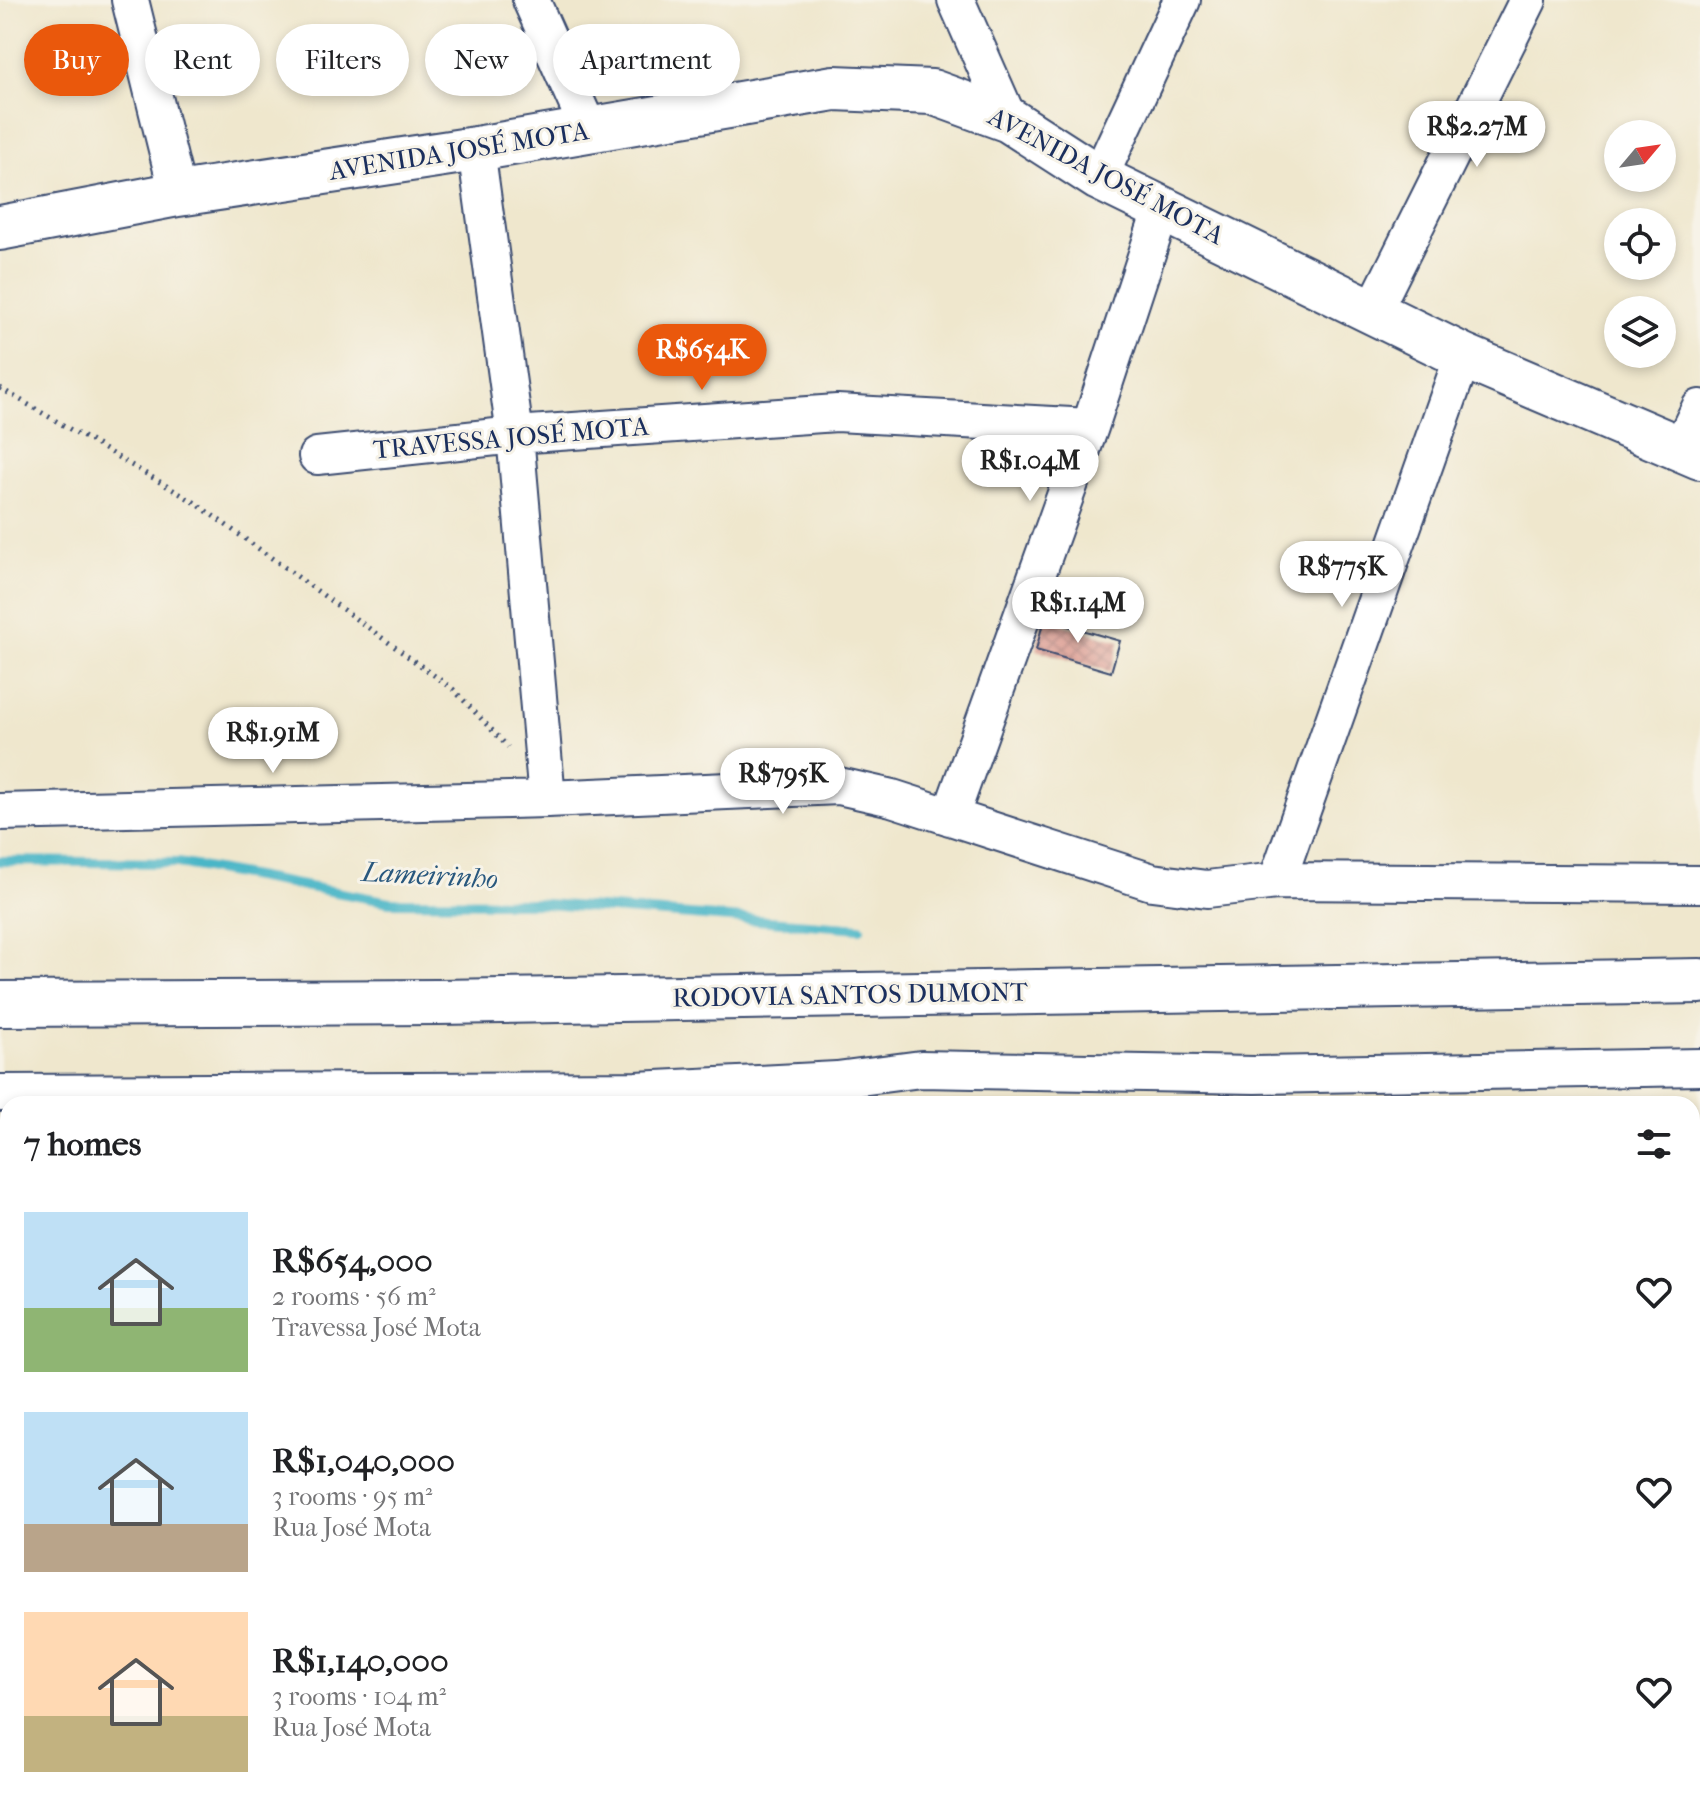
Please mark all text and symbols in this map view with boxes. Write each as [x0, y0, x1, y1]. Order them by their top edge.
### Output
chip: Buy [24, 24, 129, 96]
chip: Rent [145, 24, 260, 96]
chip: Filters [276, 24, 409, 96]
chip: New [425, 24, 537, 96]
chip: Apartment [553, 24, 740, 96]
street label: AVENIDA JOSÉ MOTA [982, 99, 1231, 252]
pin: R$2.27M [1403, 101, 1551, 169]
text: R$2.27M [1426, 111, 1528, 142]
street label: AVENIDA JOSÉ MOTA [326, 114, 592, 187]
north arrow [1604, 120, 1676, 192]
map controls [1604, 120, 1676, 368]
button: locate [1604, 208, 1676, 280]
button: layers [1604, 296, 1676, 368]
pin: R$654K [637, 324, 767, 392]
text: R$654K [656, 334, 748, 365]
street label: TRAVESSA JOSÉ MOTA [372, 409, 651, 465]
pin: R$1.04M [956, 435, 1104, 503]
text: R$1.04M [980, 445, 1080, 476]
pin: R$775K [1277, 541, 1407, 609]
text: R$775K [1298, 551, 1386, 582]
pin: R$1.14M [1004, 577, 1152, 645]
text: R$1.14M [1030, 587, 1126, 618]
pin: R$1.91M [199, 707, 347, 775]
text: R$1.91M [226, 717, 320, 748]
pin: R$795K [718, 748, 848, 816]
text: R$795K [738, 758, 828, 789]
water label: Lameirinho [359, 855, 499, 895]
street label: RODOVIA SANTOS DUMONT [672, 976, 1028, 1014]
icon: filters [1632, 1122, 1676, 1166]
text: 7 homes [24, 1124, 141, 1164]
text: R$654,000 [272, 1241, 433, 1281]
icon: home [88, 1244, 184, 1340]
icon: heart [1632, 1270, 1676, 1314]
text: 2 rooms · 56 m² [272, 1281, 436, 1312]
text: Travessa José Mota [272, 1312, 481, 1343]
text: R$1,040,000 [272, 1441, 455, 1481]
icon: home [88, 1444, 184, 1540]
icon: heart [1632, 1470, 1676, 1514]
text: 3 rooms · 95 m² [272, 1481, 432, 1512]
text: Rua José Mota [272, 1512, 431, 1543]
text: R$1,140,000 [272, 1641, 449, 1681]
icon: home [88, 1644, 184, 1740]
icon: heart [1632, 1670, 1676, 1714]
text: 3 rooms · 104 m² [272, 1681, 446, 1712]
text: Rua José Mota [272, 1712, 431, 1743]

